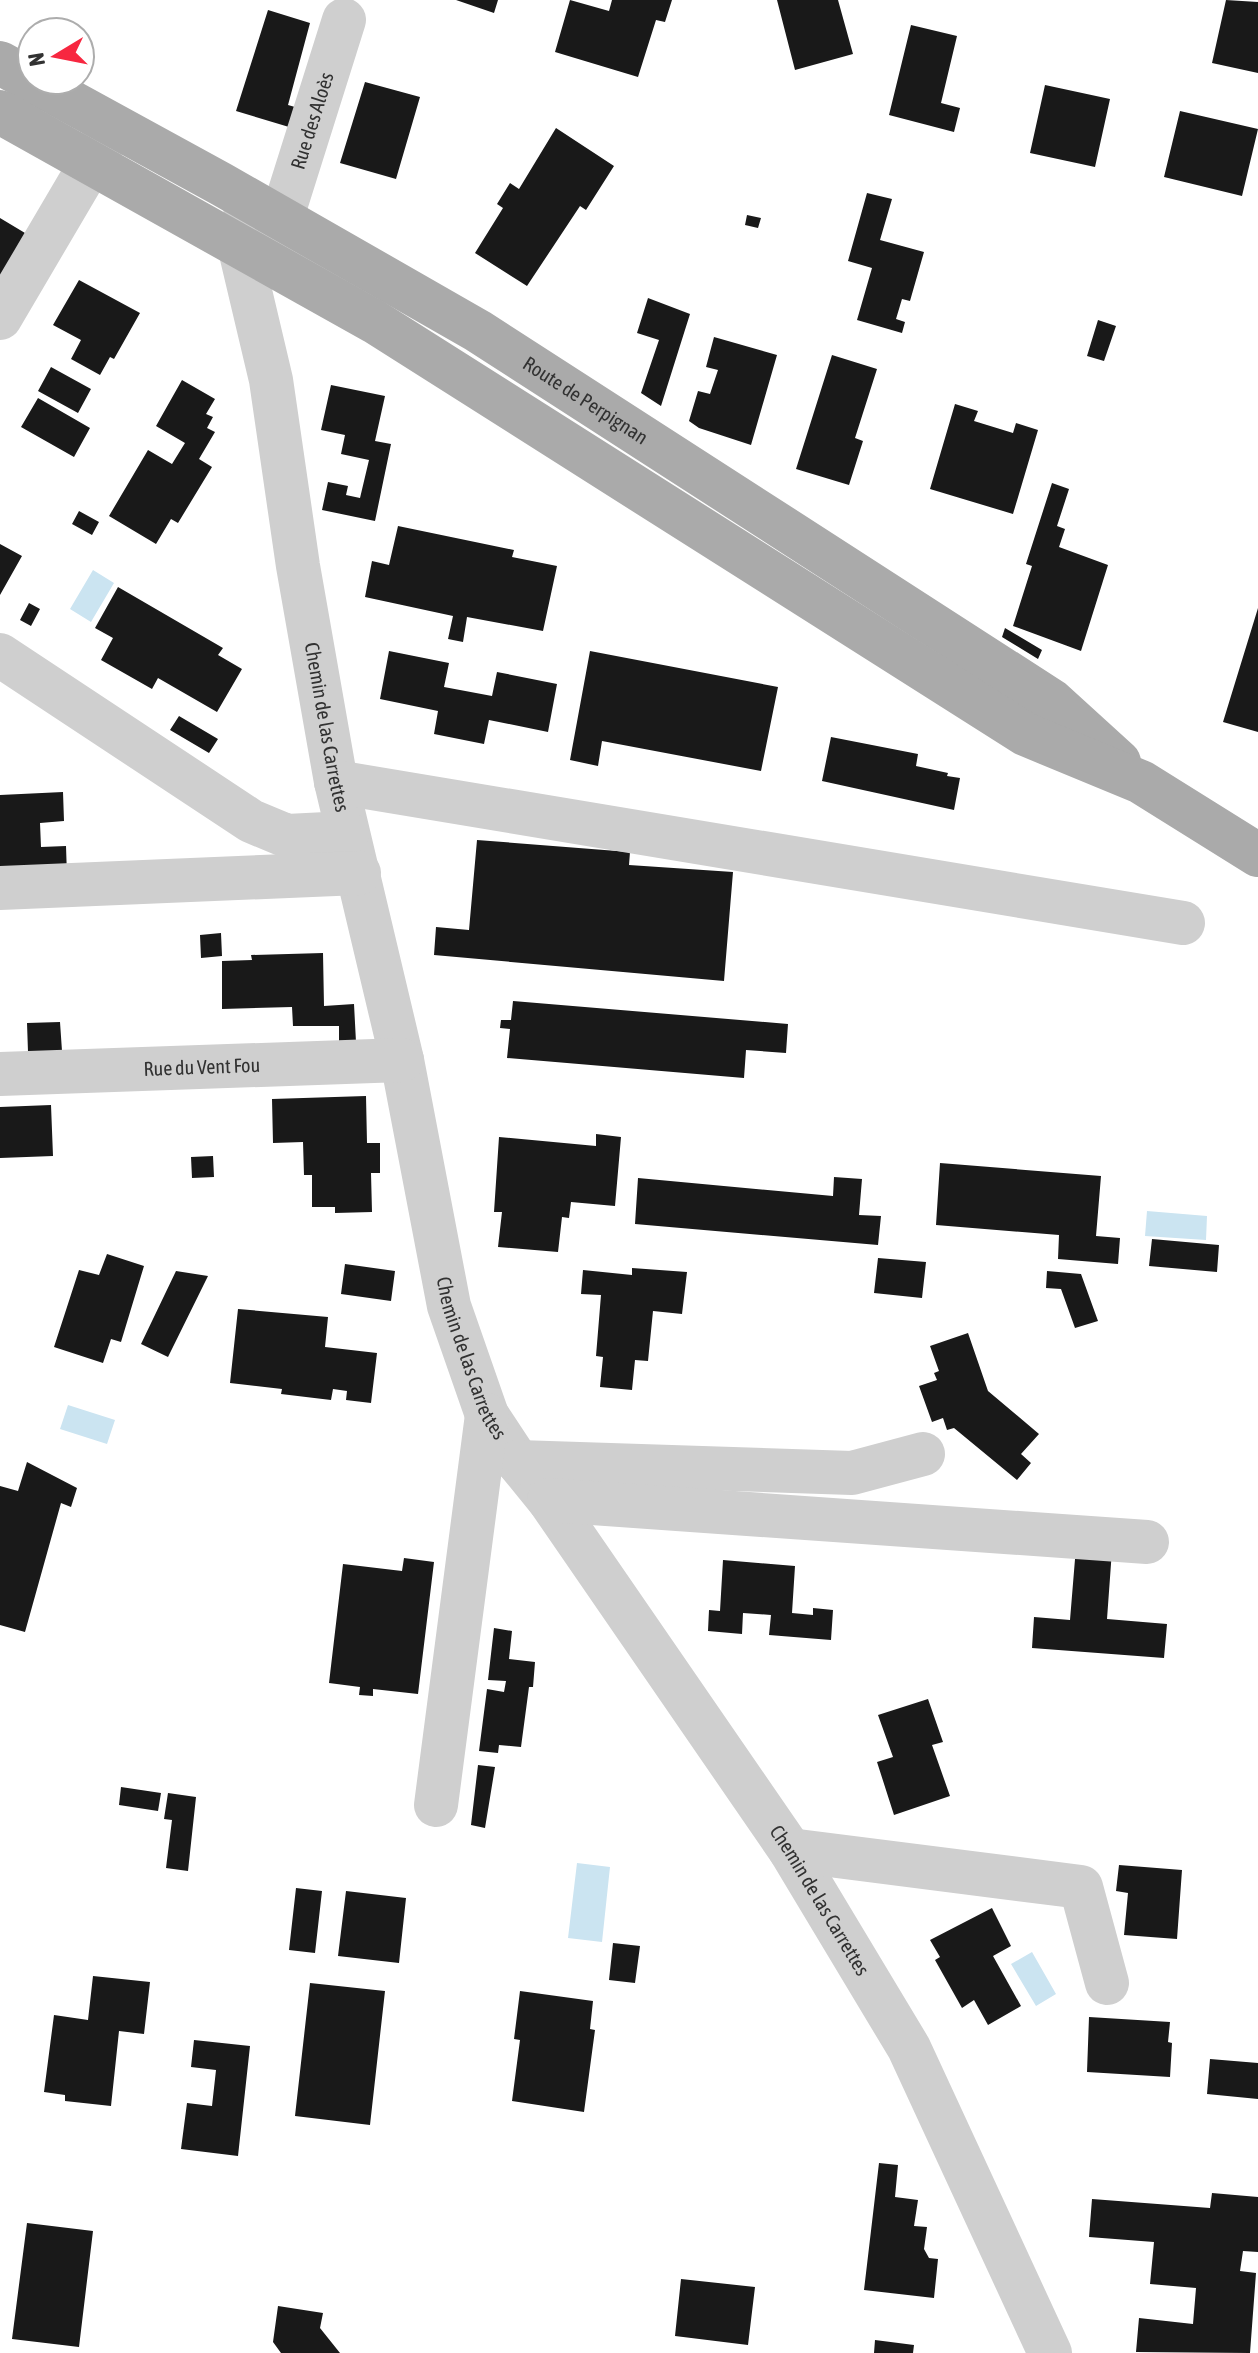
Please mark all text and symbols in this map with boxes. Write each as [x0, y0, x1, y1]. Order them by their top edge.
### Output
north arrow [16, 16, 96, 96]
text: N [22, 51, 50, 68]
street label: Rue des Aloès [286, 69, 338, 172]
street label: Route de Perpignan [519, 351, 653, 449]
street label: Chemin de las Carrettes [301, 641, 355, 814]
street label: Rue du Vent Fou [143, 1053, 261, 1080]
street label: Chemin de las Carrettes [433, 1275, 512, 1443]
street label: Chemin de las Carrettes [765, 1821, 875, 1979]

